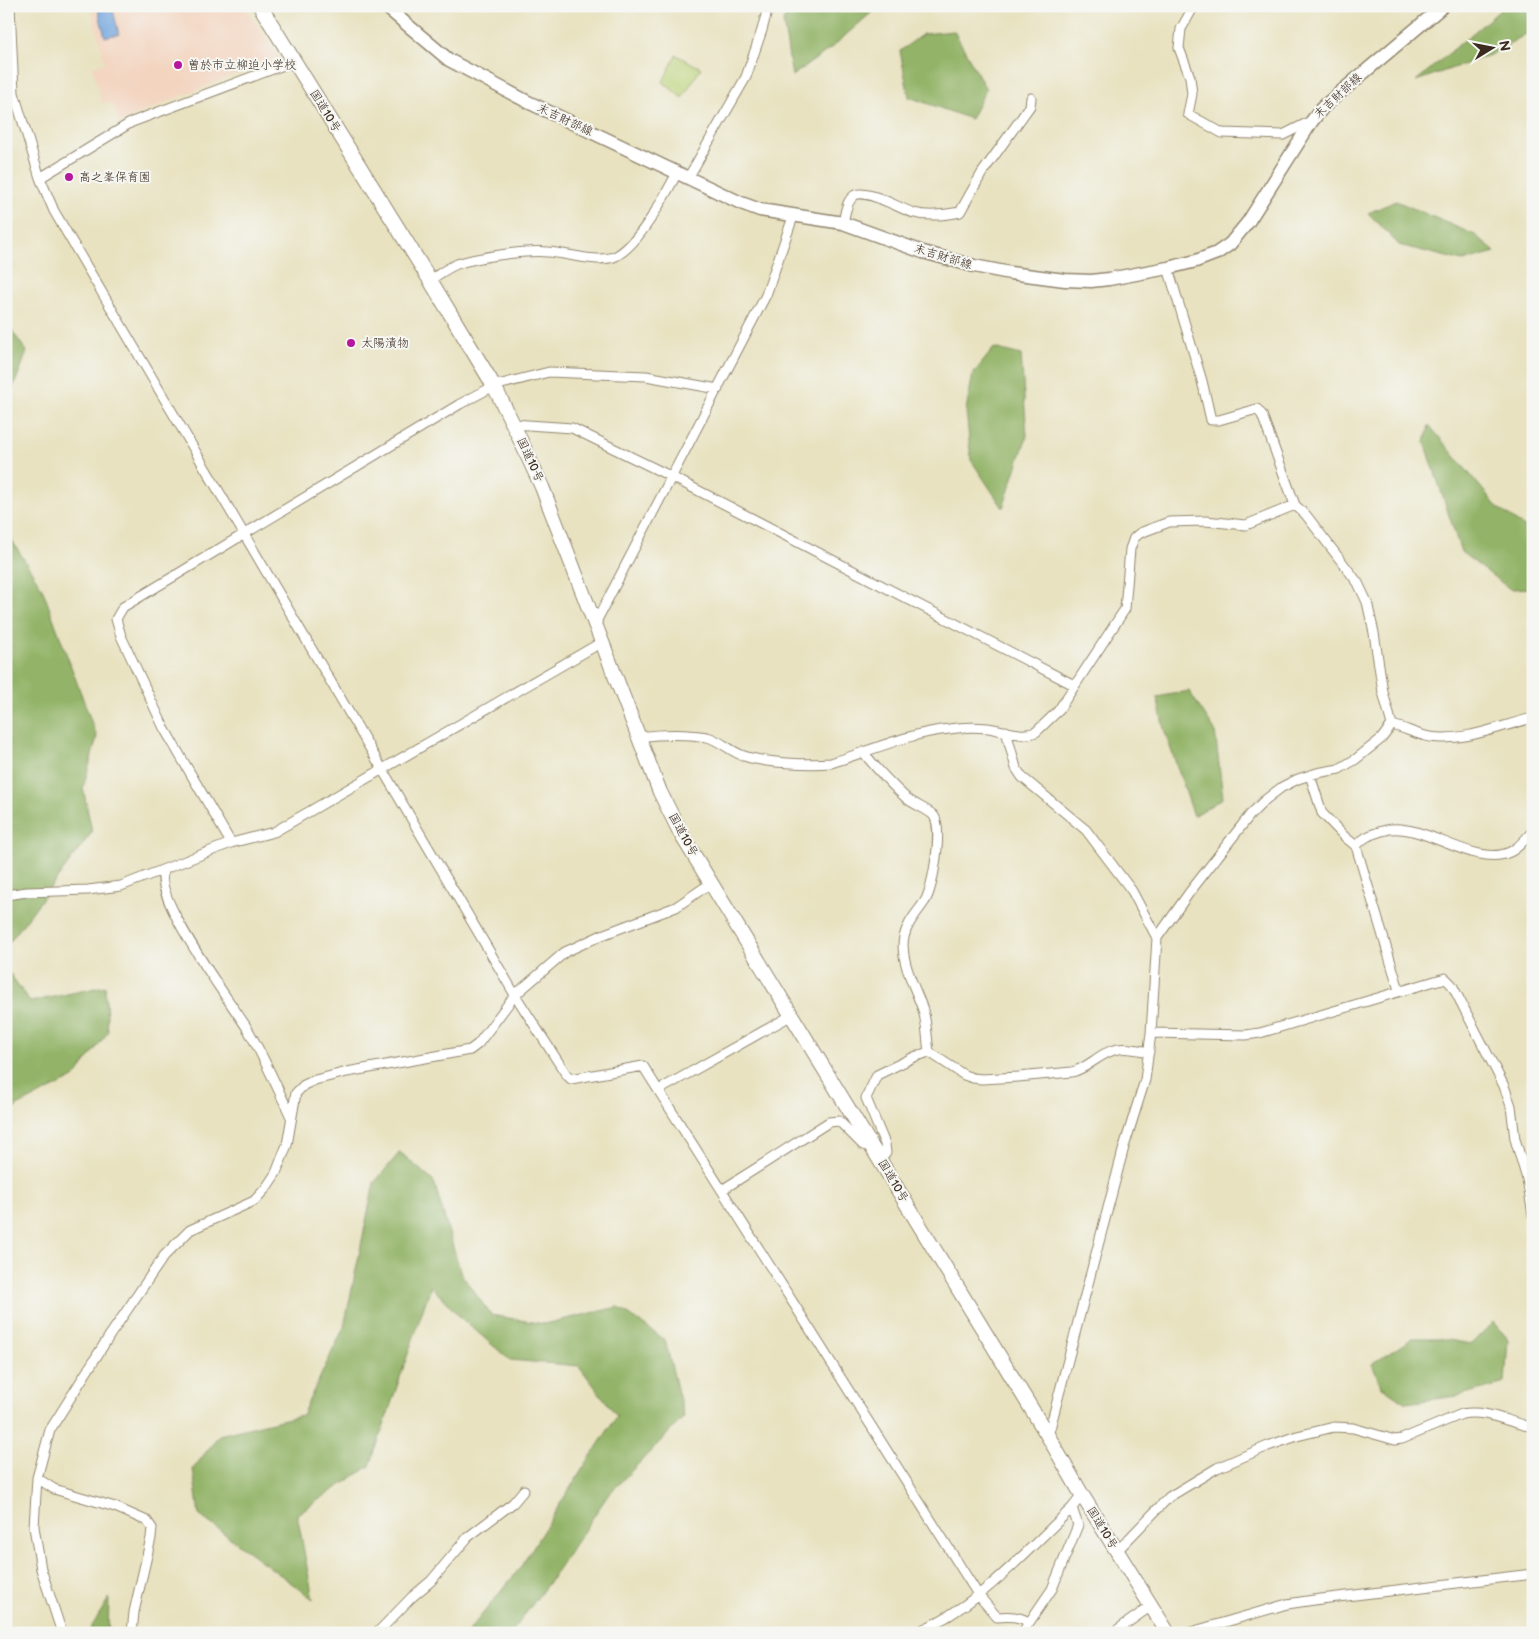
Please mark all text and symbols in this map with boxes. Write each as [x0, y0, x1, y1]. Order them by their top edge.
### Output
north arrow [1466, 22, 1516, 72]
text: N [1495, 39, 1514, 52]
place label: 曽於市立柳迫小学校 [188, 58, 296, 73]
marker: 曽於市立柳迫小学校 [172, 59, 184, 71]
street label: 末吉財部線 [1311, 70, 1365, 122]
street label: 国道10号 [306, 87, 344, 135]
street label: 末吉財部線 [535, 101, 595, 139]
place label: 高之峯保育園 [79, 170, 151, 185]
marker: 高之峯保育園 [63, 171, 75, 183]
street label: 末吉財部線 [912, 241, 974, 273]
place label: 太陽漬物 [361, 336, 409, 351]
marker: 太陽漬物 [345, 337, 357, 349]
street label: 国道10号 [513, 435, 547, 485]
street label: 国道10号 [665, 811, 701, 859]
street label: 国道10号 [874, 1157, 912, 1205]
street label: 国道10号 [1083, 1504, 1121, 1552]

